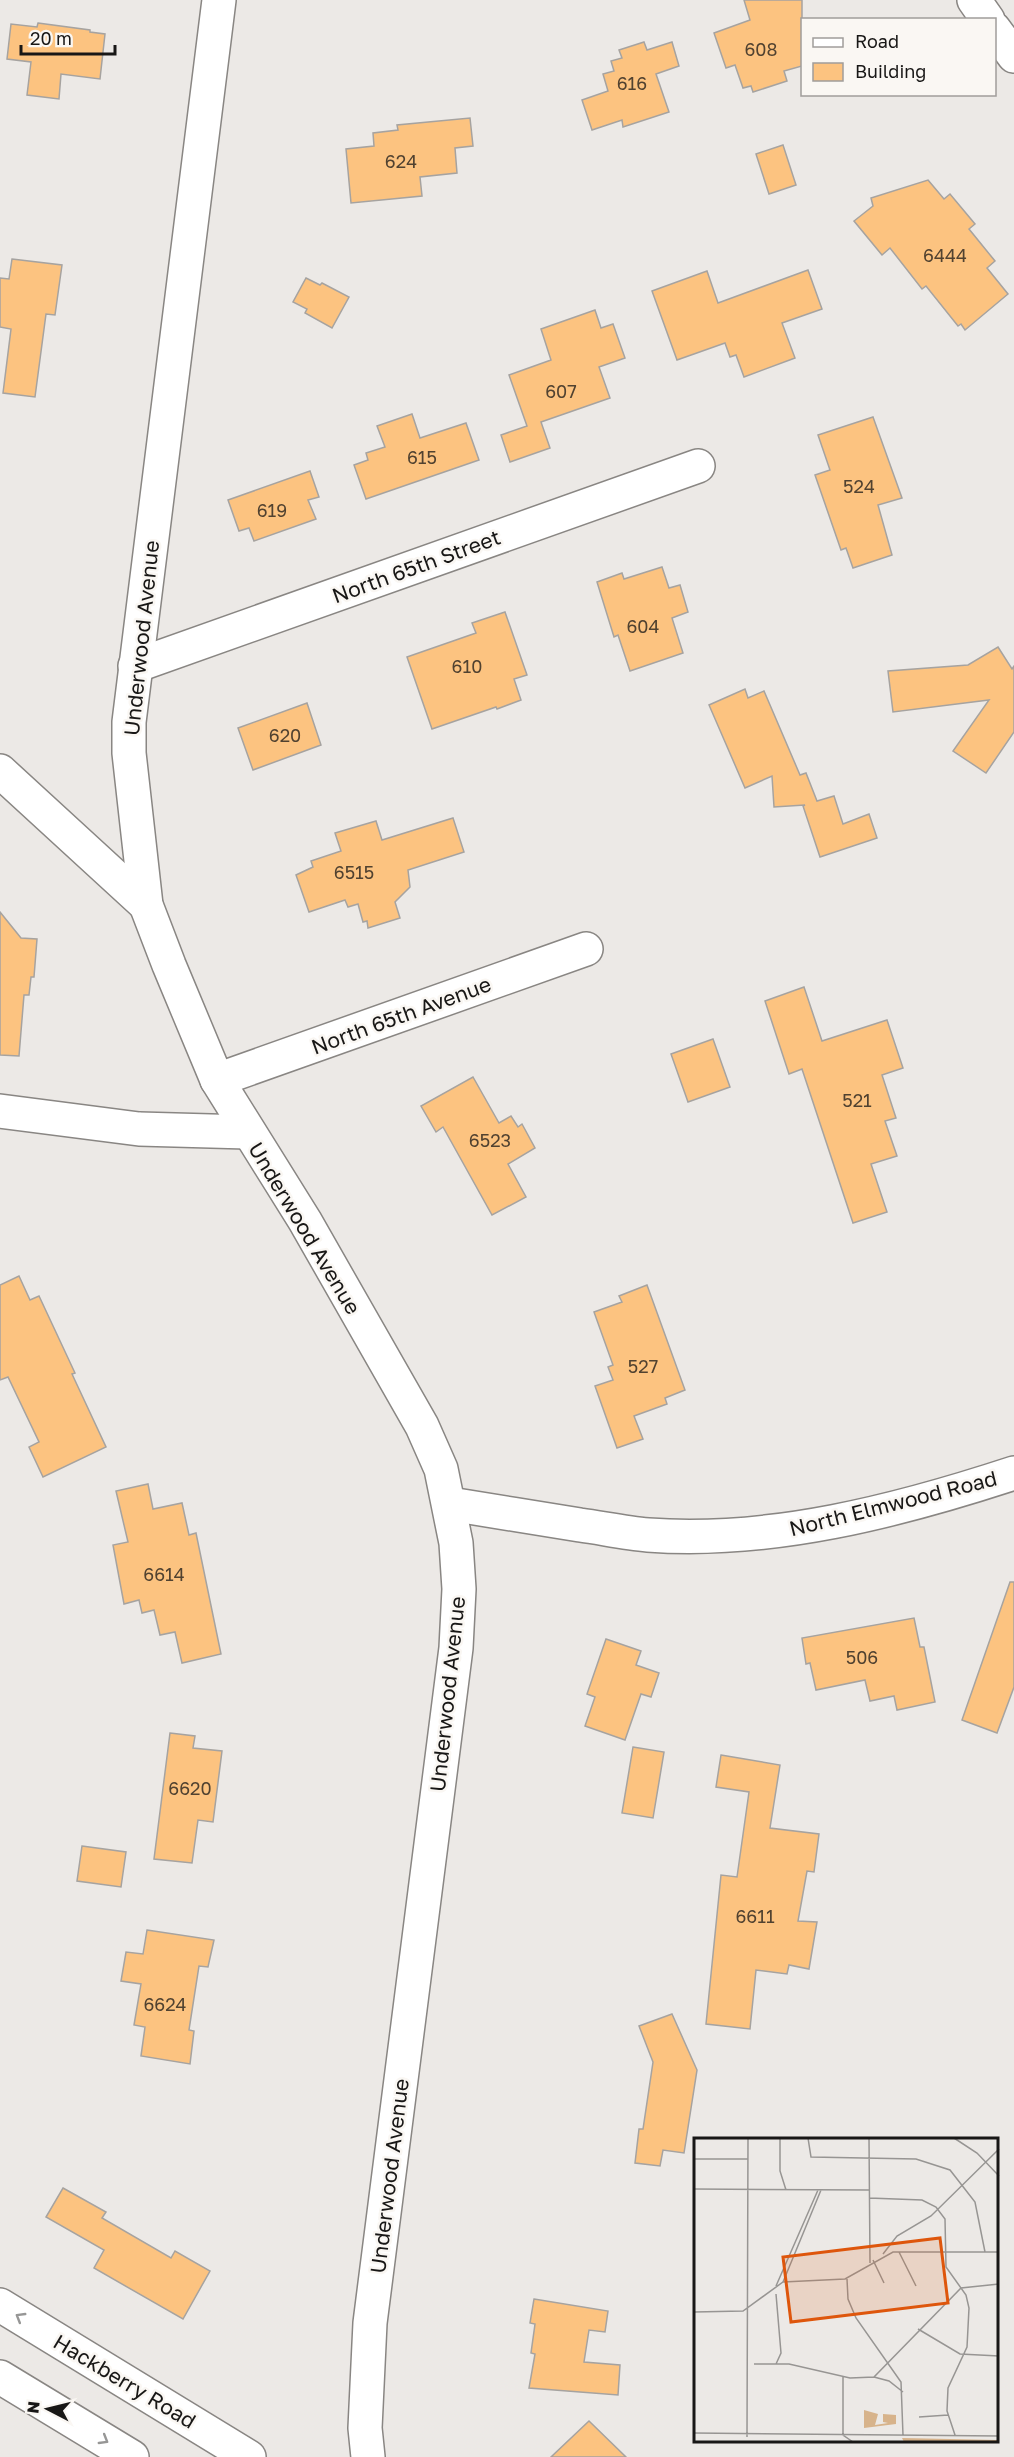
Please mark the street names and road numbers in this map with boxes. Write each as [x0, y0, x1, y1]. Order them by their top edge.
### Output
street label: North 65th Street [328, 523, 504, 609]
street label: Underwood Avenue [118, 539, 164, 737]
street label: North 65th Avenue [308, 970, 494, 1060]
street label: Underwood Avenue [243, 1137, 367, 1319]
street label: North Elmwood Road [786, 1465, 1000, 1541]
street label: Underwood Avenue [424, 1595, 470, 1793]
street label: Underwood Avenue [364, 2077, 414, 2275]
street label: Hackberry Road [49, 2328, 201, 2434]

